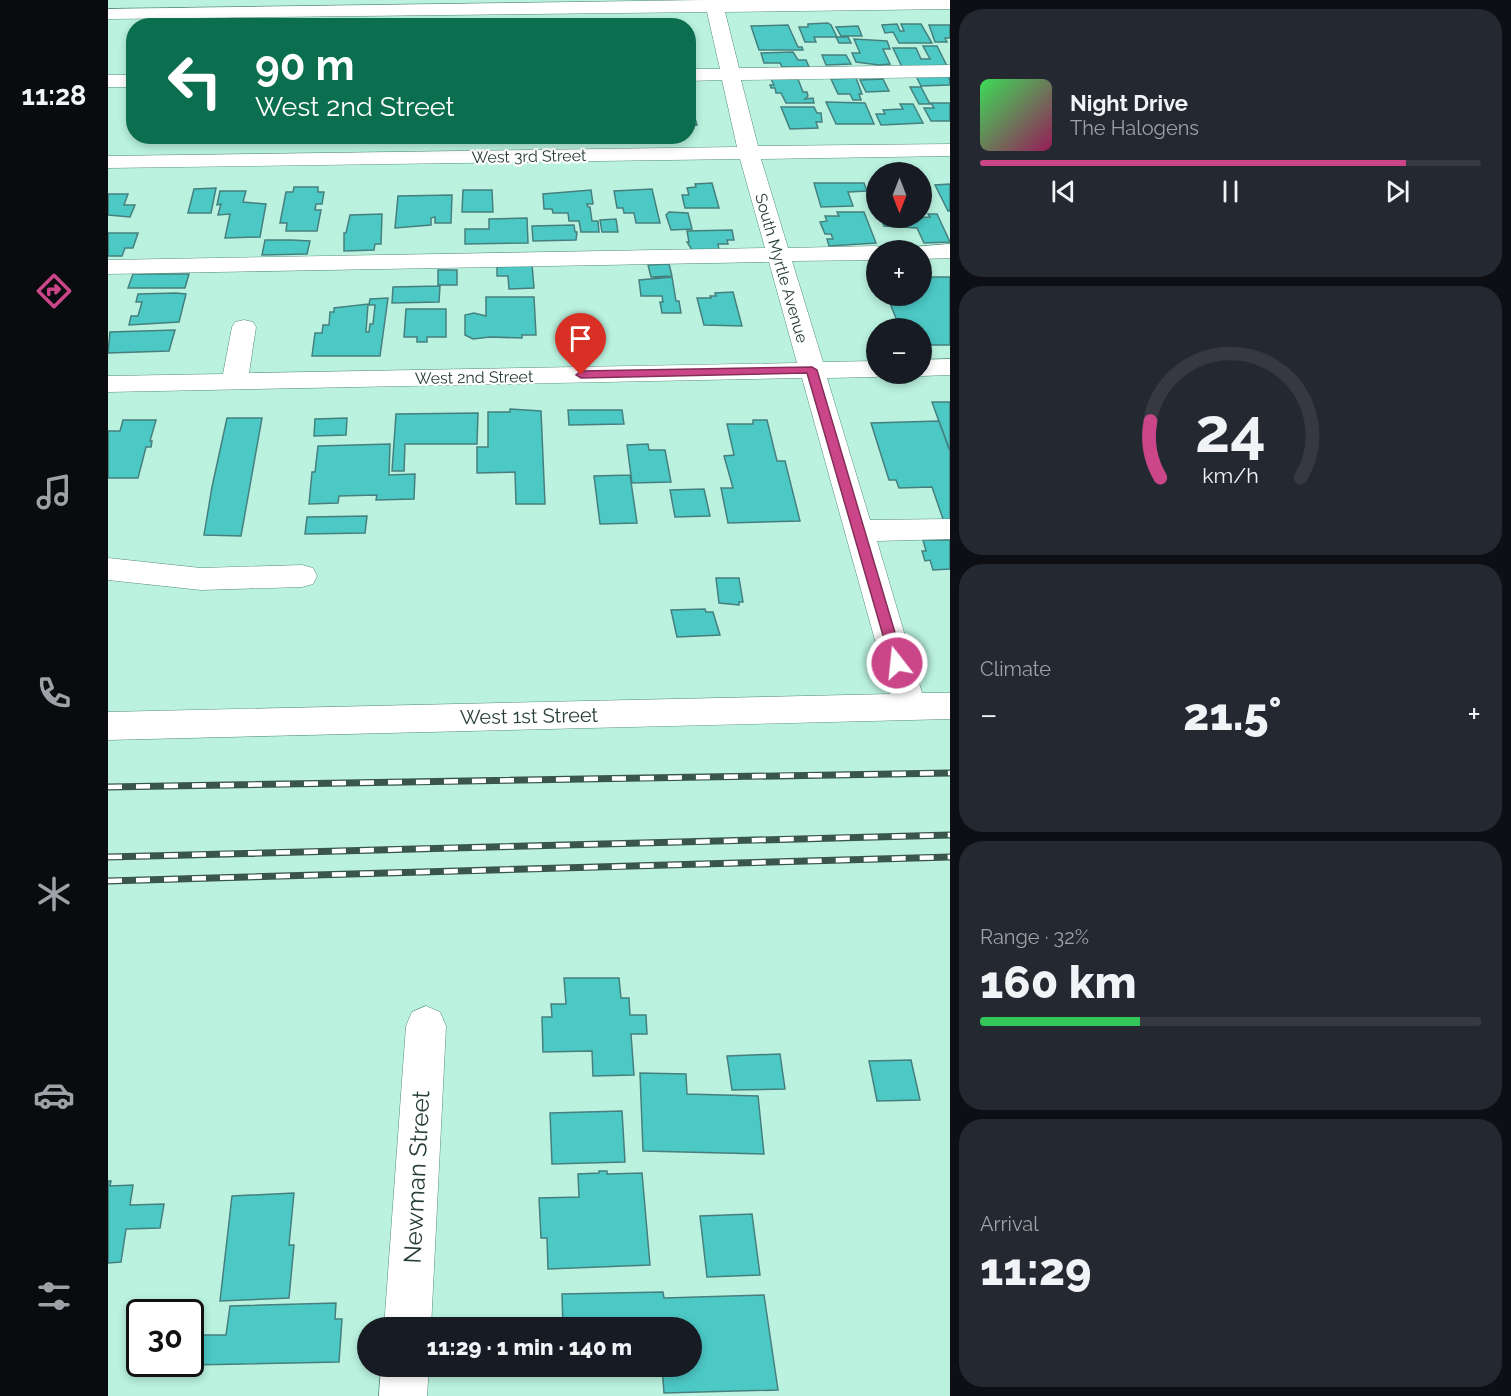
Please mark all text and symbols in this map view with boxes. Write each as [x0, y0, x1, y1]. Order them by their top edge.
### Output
text: 90 m [255, 41, 355, 90]
icon: left [156, 42, 234, 120]
text: 11:28 [22, 80, 86, 111]
text: Night Drive [1070, 90, 1188, 116]
text: West 2nd Street [255, 91, 455, 122]
text: The Halogens [1070, 116, 1199, 140]
street label: West 3rd Street [472, 146, 587, 167]
north arrow [866, 162, 932, 228]
map controls [866, 162, 932, 384]
icon: previous [1047, 175, 1080, 208]
icon: pause [1214, 175, 1247, 208]
icon: next [1381, 175, 1414, 208]
street label: South Myrtle Avenue [751, 191, 812, 345]
button: + [866, 240, 932, 306]
icon: directions [33, 270, 75, 312]
pin [555, 313, 606, 375]
button: − [866, 318, 932, 384]
icon: arrive [564, 322, 597, 355]
street label: West 2nd Street [415, 367, 534, 388]
text: 24 [1195, 393, 1266, 467]
text: km/h [1202, 463, 1259, 488]
icon: music [33, 471, 75, 513]
position arrow [865, 631, 929, 695]
text: Climate [980, 657, 1051, 681]
icon: phone [33, 672, 75, 714]
text: 21.5° [1183, 688, 1282, 741]
text: − [980, 695, 998, 734]
text: + [1467, 695, 1481, 734]
street label: West 1st Street [460, 703, 599, 729]
icon: climate [33, 873, 75, 915]
text: Range · 32% [980, 925, 1089, 949]
text: 160 km [980, 956, 1136, 1009]
icon: car [33, 1074, 75, 1116]
street label: Newman Street [397, 1090, 436, 1264]
text: Arrival [980, 1212, 1039, 1236]
text: 11:29 [980, 1243, 1092, 1296]
icon: filters [33, 1275, 75, 1317]
speed limit sign: 30 [126, 1299, 204, 1377]
text: 11:29 · 1 min · 140 m [427, 1334, 632, 1360]

